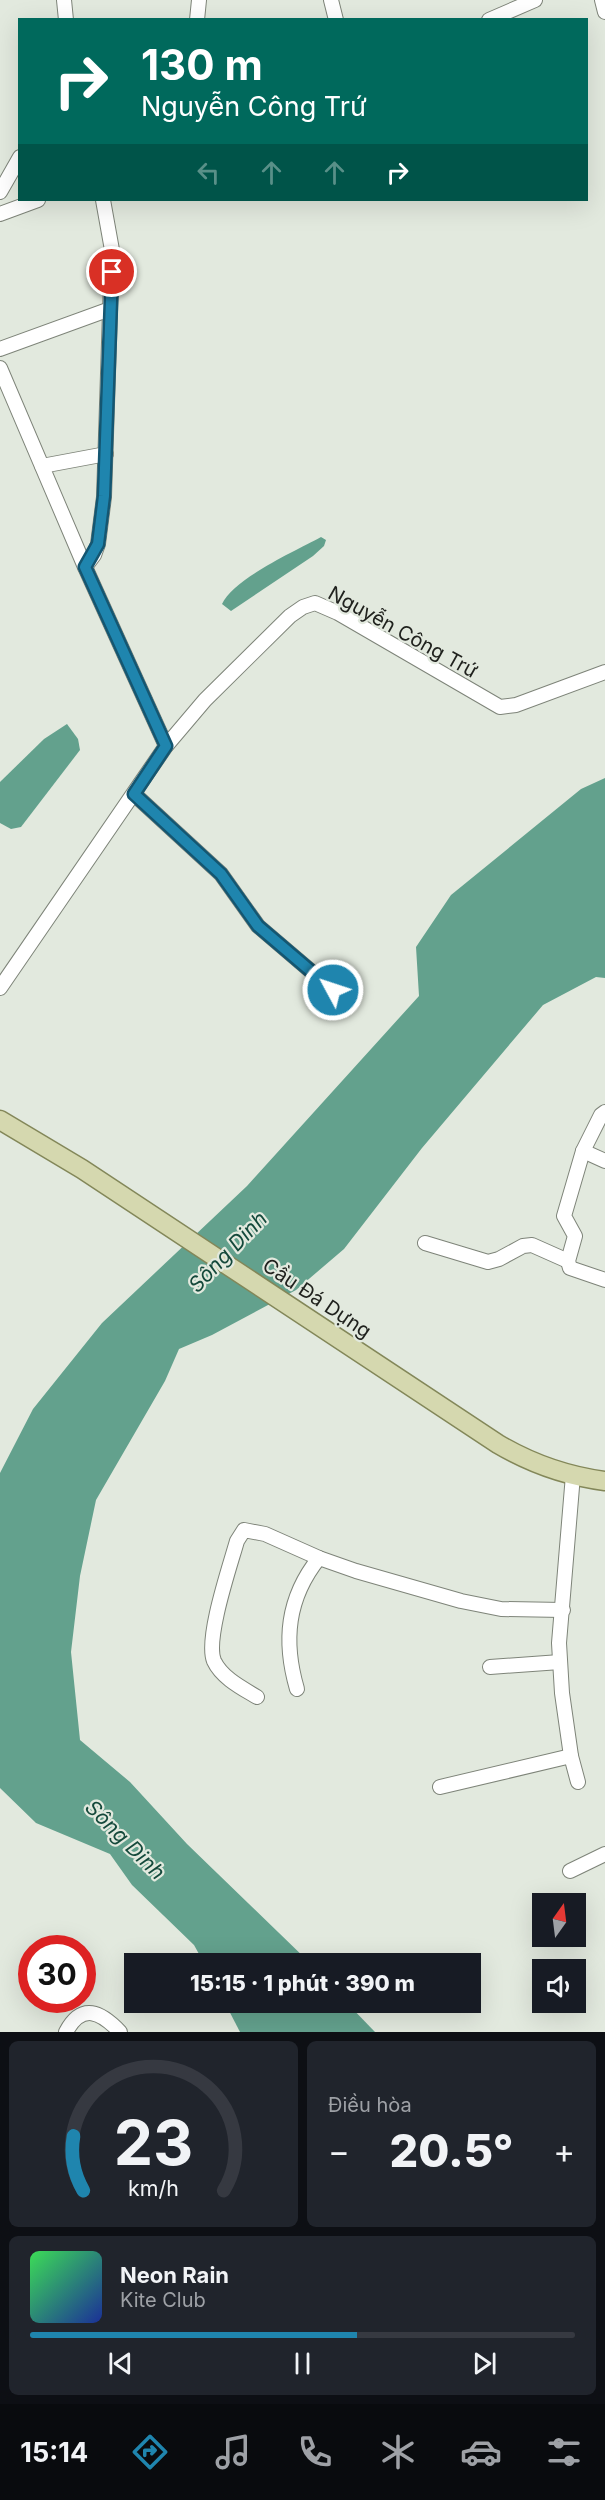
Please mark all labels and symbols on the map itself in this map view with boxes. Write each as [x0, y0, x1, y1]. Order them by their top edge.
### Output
pin [86, 246, 137, 297]
street label: Nguyễn Công Trứ [324, 581, 482, 683]
position arrow [301, 958, 365, 1022]
water label: Sông Dinh [183, 1206, 272, 1297]
street label: Cầu Đá Dựng [258, 1253, 376, 1343]
water label: Sông Dinh [80, 1795, 170, 1885]
north arrow [532, 1893, 586, 1947]
speed limit sign: 30 [18, 1935, 96, 2013]

